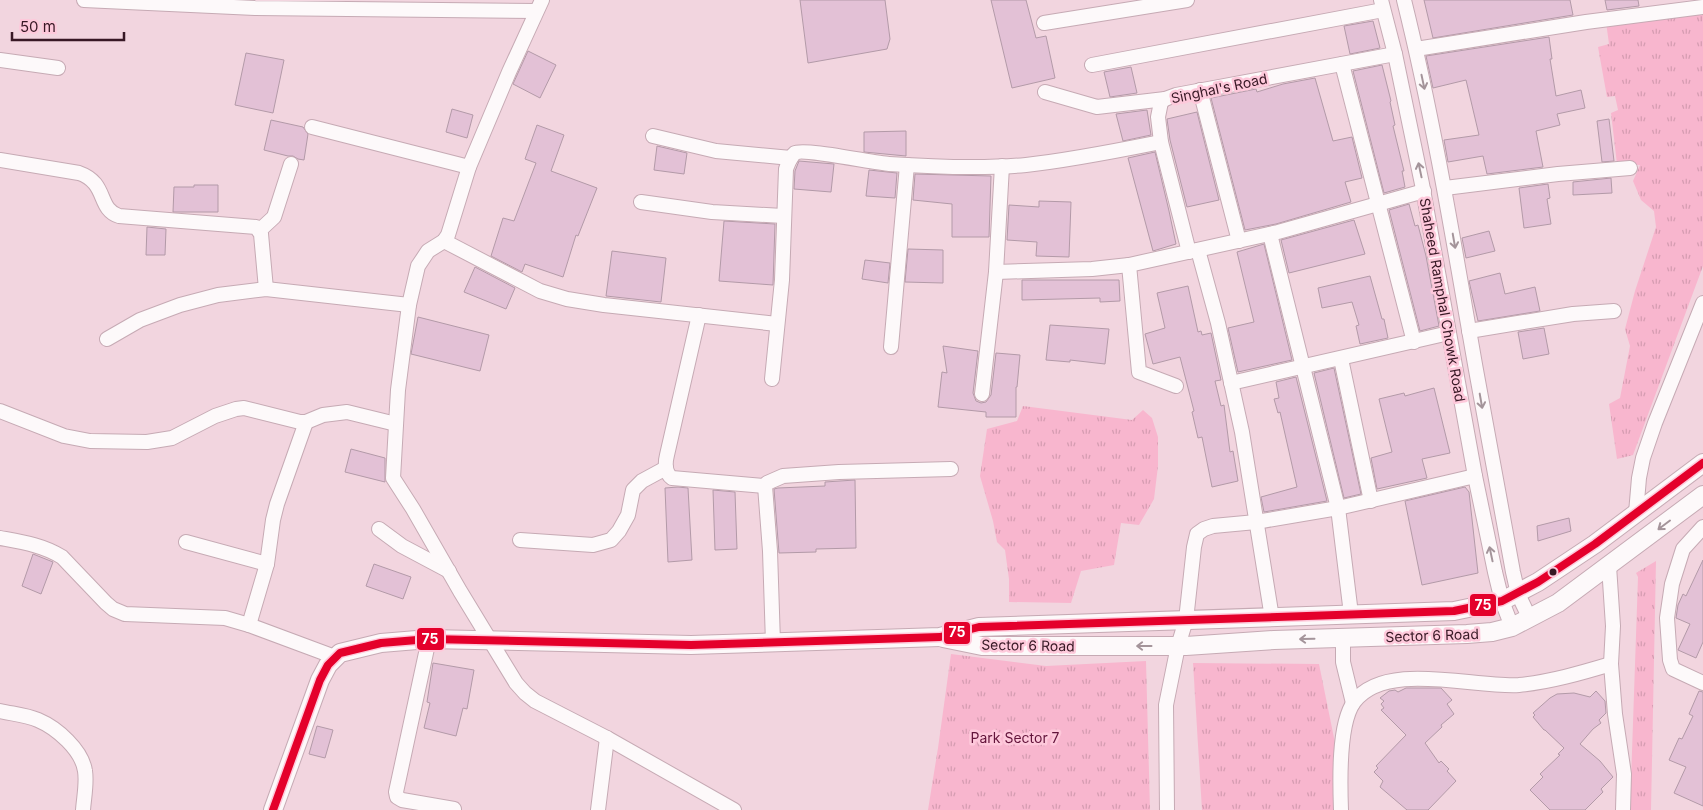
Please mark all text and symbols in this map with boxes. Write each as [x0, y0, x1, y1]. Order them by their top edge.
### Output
scale bar [12, 10, 125, 42]
text: 50 m [20, 17, 56, 36]
street label: Singhal's Road [1169, 69, 1269, 107]
one-way arrow [1419, 73, 1428, 89]
one-way arrow [1414, 163, 1424, 179]
street label: Shaheed Ramphal Chowk Road [1417, 197, 1469, 403]
one-way arrow [1449, 233, 1459, 249]
one-way arrow [1477, 393, 1487, 409]
one-way arrow [1658, 519, 1671, 530]
one-way arrow [1486, 546, 1495, 562]
unlabelled marker [1548, 567, 1558, 577]
line badge: 75 [1469, 593, 1497, 617]
text: 75 [1475, 596, 1492, 613]
line badge: 75 [943, 621, 971, 645]
text: 75 [949, 623, 966, 640]
street label: Sector 6 Road [1385, 625, 1479, 645]
line badge: 75 [416, 627, 445, 651]
text: 75 [422, 630, 439, 647]
one-way arrow [1299, 634, 1315, 644]
street label: Sector 6 Road [981, 636, 1075, 654]
one-way arrow [1136, 641, 1152, 651]
park label: Park Sector 7 [970, 729, 1060, 746]

